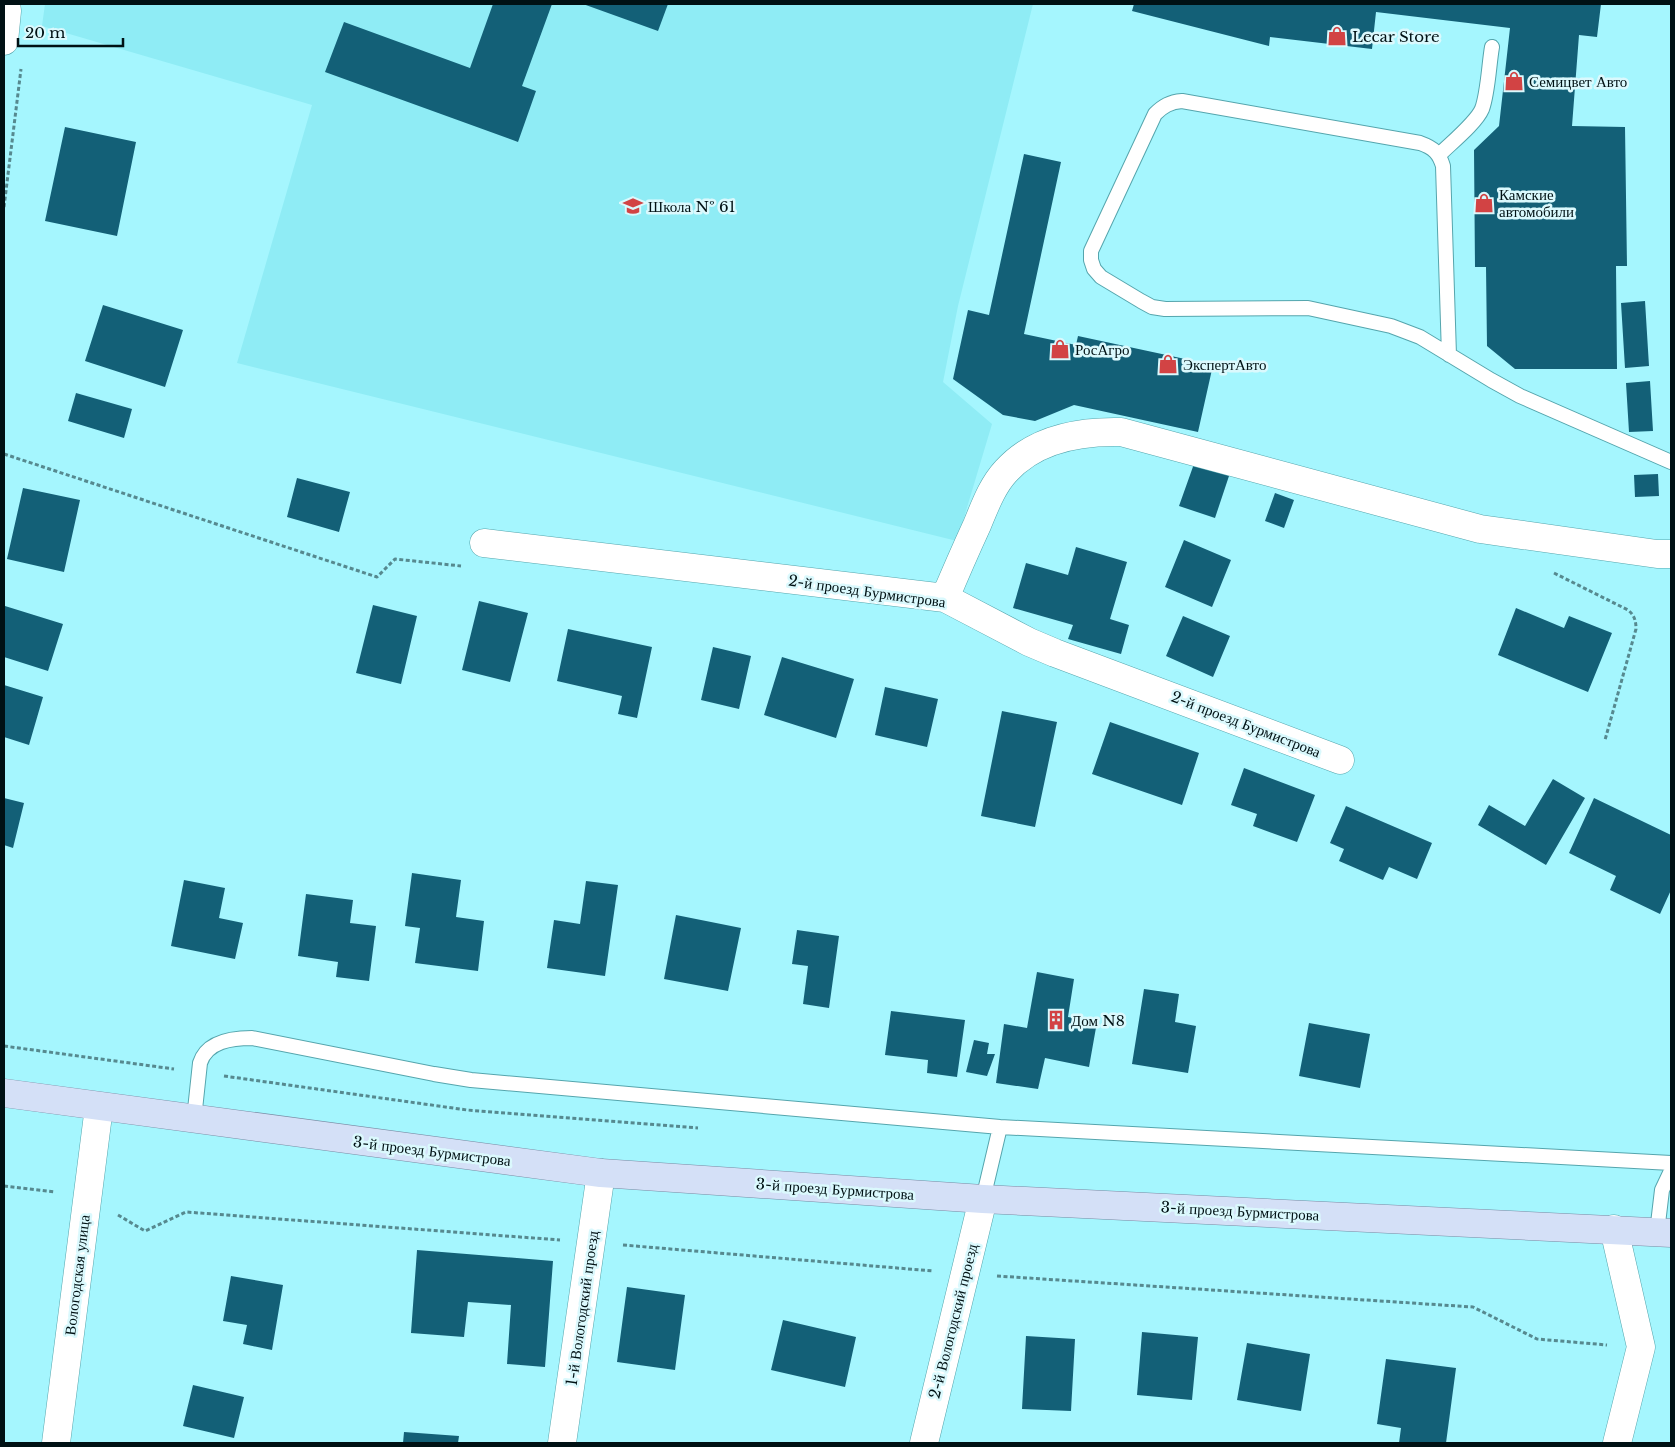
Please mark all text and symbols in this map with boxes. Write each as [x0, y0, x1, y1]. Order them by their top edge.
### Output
scale bar [18, 15, 122, 47]
text: 20 m [25, 23, 65, 42]
shop icon: Lecar Store [1326, 25, 1348, 47]
place label: Lecar Store [1352, 27, 1440, 46]
shop icon: Семицвет Авто [1503, 70, 1525, 92]
place label: Семицвет Авто [1529, 72, 1627, 91]
place label: Камские автомобили [1499, 185, 1574, 221]
shop icon: Камские автомобили [1473, 192, 1495, 214]
school or university icon: Школа № 61 [622, 195, 644, 217]
place label: Школа № 61 [648, 197, 735, 216]
shop icon: РосАгро [1049, 338, 1071, 360]
place label: РосАгро [1075, 340, 1130, 359]
shop icon: ЭкспертАвто [1157, 353, 1179, 375]
place label: ЭкспертАвто [1183, 355, 1266, 374]
street label: 2-й проезд Бурмистрова [787, 571, 947, 611]
street label: 2-й проезд Бурмистрова [1169, 687, 1324, 761]
building icon: Дом N8 [1045, 1009, 1067, 1031]
place label: Дом N8 [1071, 1011, 1125, 1030]
street label: 3-й проезд Бурмистрова [352, 1132, 512, 1170]
street label: 3-й проезд Бурмистрова [755, 1174, 915, 1204]
street label: 3-й проезд Бурмистрова [1160, 1197, 1320, 1225]
street label: Вологодская улица [60, 1213, 94, 1336]
street label: 1-й Вологодский проезд [562, 1229, 602, 1387]
street label: 2-й Вологодский проезд [925, 1241, 982, 1400]

